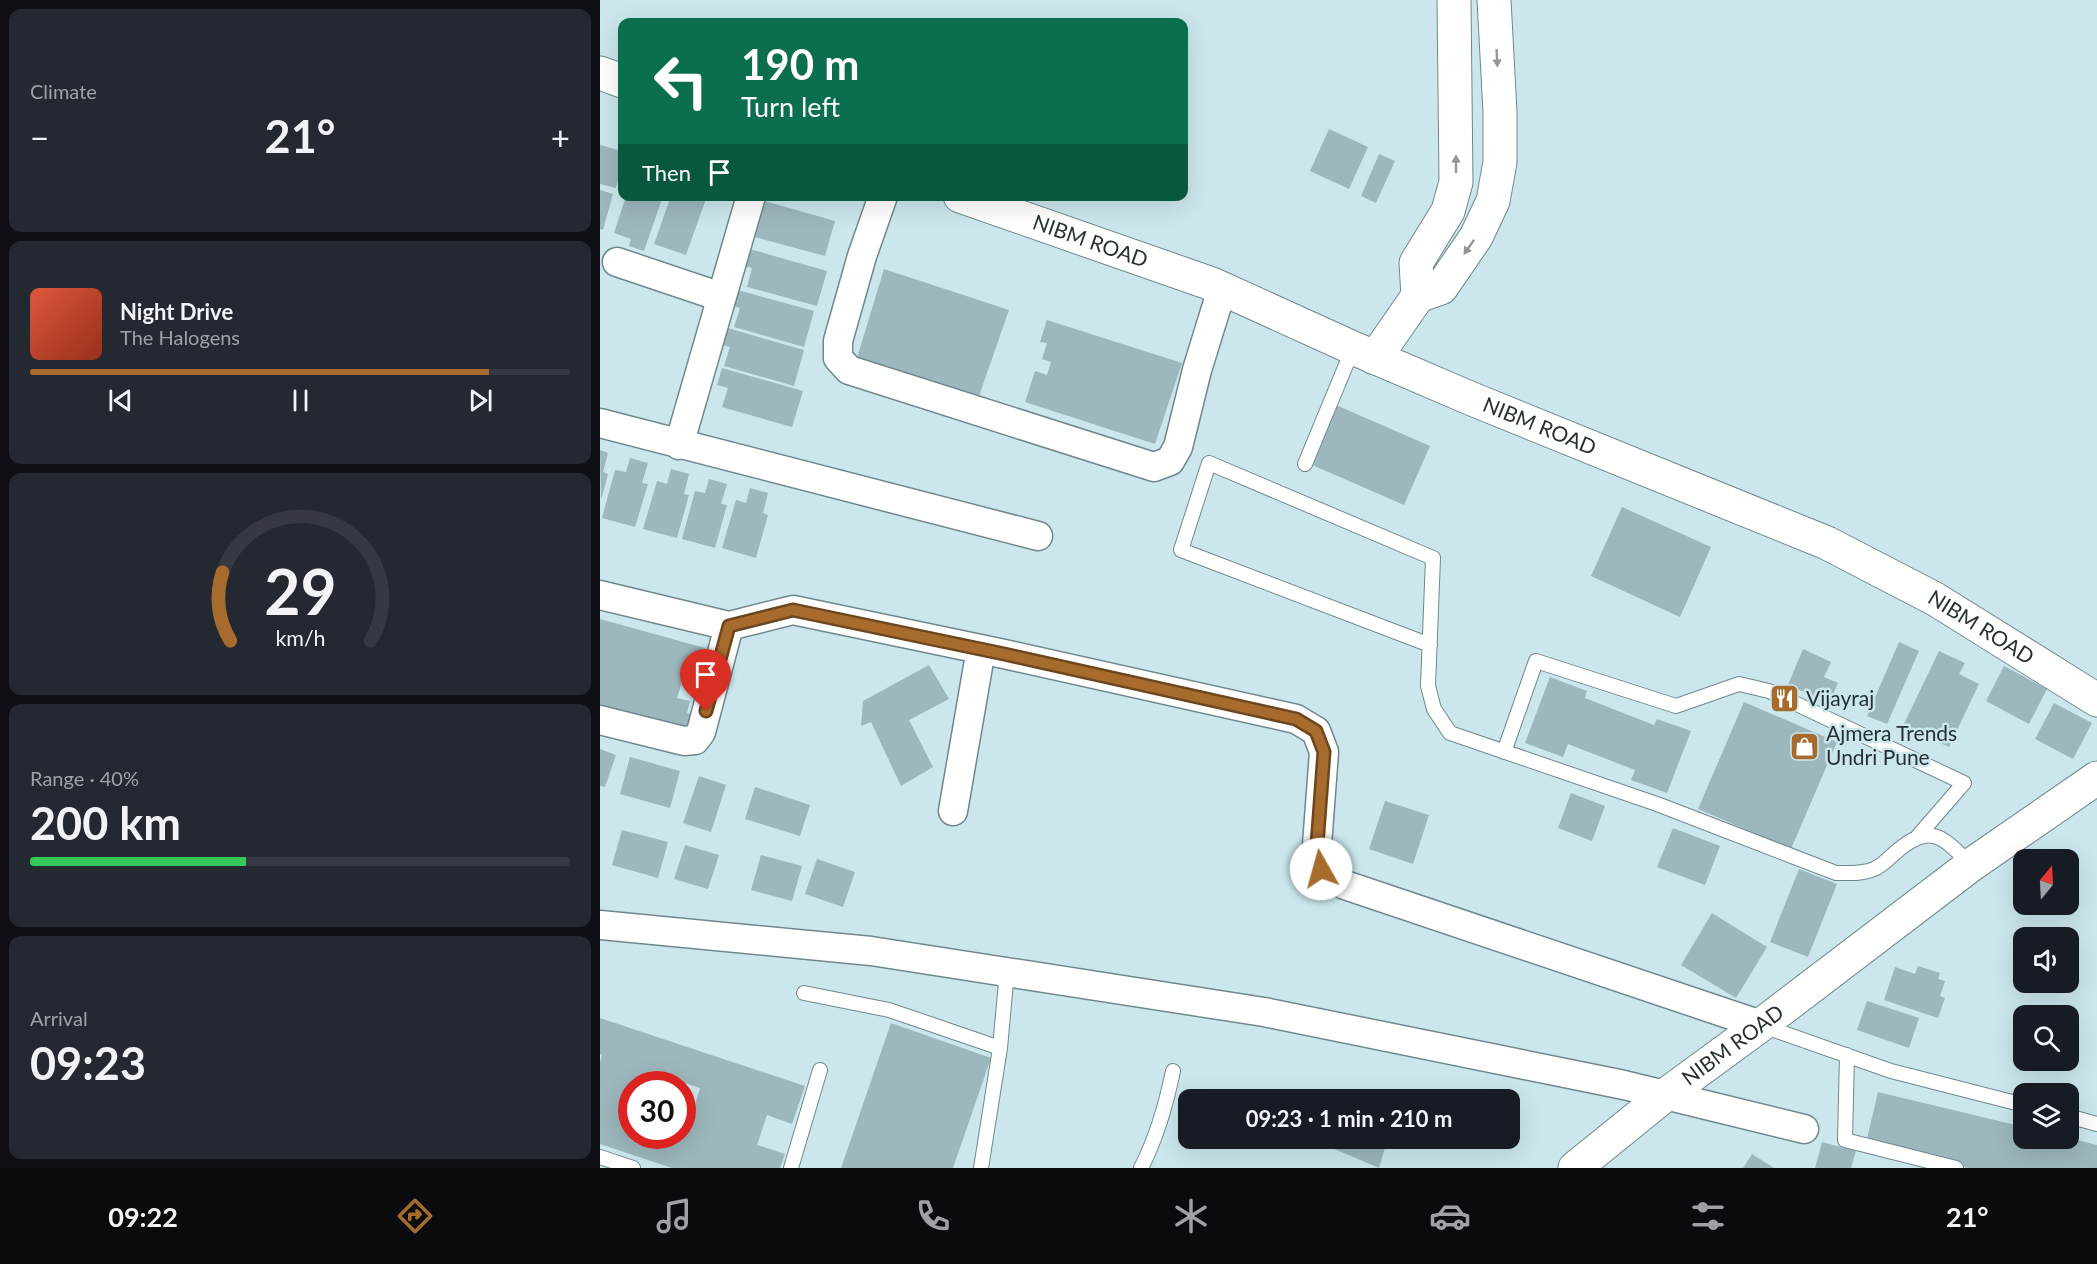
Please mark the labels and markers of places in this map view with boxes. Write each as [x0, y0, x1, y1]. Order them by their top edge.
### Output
pin [680, 649, 731, 711]
restaurant icon: Vijayraj [1769, 683, 1801, 715]
place label: Vijayraj [1806, 685, 1874, 710]
place label: Ajmera Trends Undri Pune [1826, 720, 1957, 769]
shop icon: Ajmera Trends Undri Pune [1789, 730, 1821, 762]

